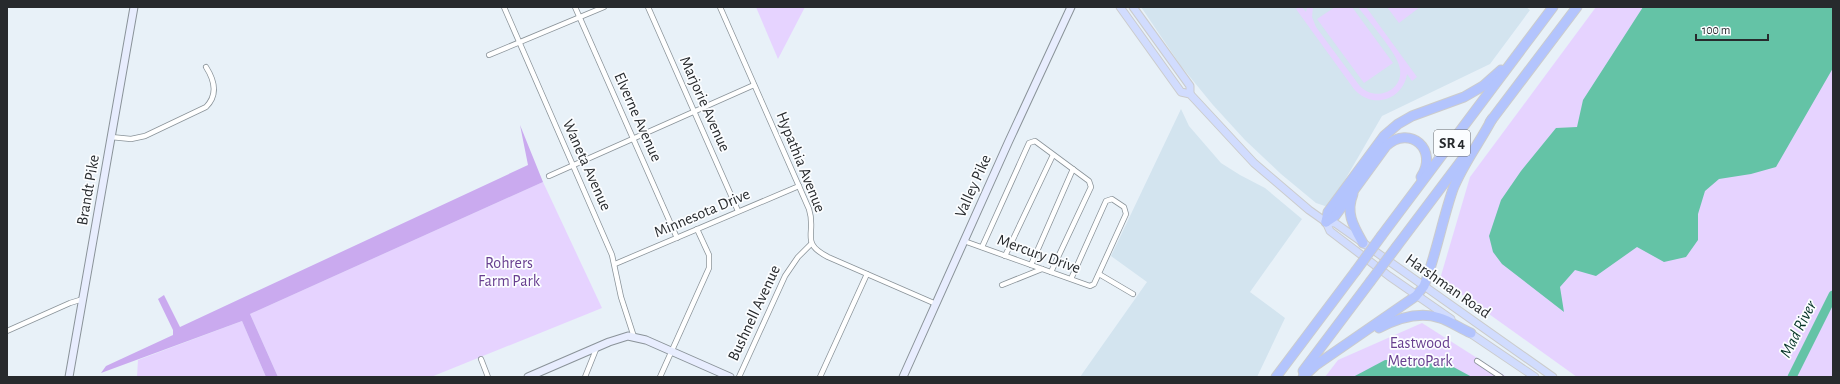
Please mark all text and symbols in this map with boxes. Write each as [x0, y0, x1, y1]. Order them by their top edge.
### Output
scale bar [1696, 16, 1768, 42]
text: 100 m [1702, 24, 1730, 36]
street label: Marjorie Avenue [676, 54, 733, 154]
street label: Elverne Avenue [611, 70, 665, 164]
street label: Hypathia Avenue [773, 109, 828, 215]
street label: Waneta Avenue [560, 117, 614, 213]
road number: SR 4 [1434, 130, 1470, 156]
street label: Valley Pike [952, 152, 995, 220]
street label: Brandt Pike [74, 153, 102, 227]
street label: Minnesota Drive [652, 186, 752, 240]
street label: Mercury Drive [995, 232, 1083, 277]
street label: Harshman Road [1403, 251, 1493, 321]
park label: Rohrers Farm Park [478, 255, 541, 289]
street label: Bushnell Avenue [725, 263, 783, 363]
water label: Mad River [1777, 297, 1820, 360]
park label: Eastwood MetroPark [1387, 335, 1453, 369]

